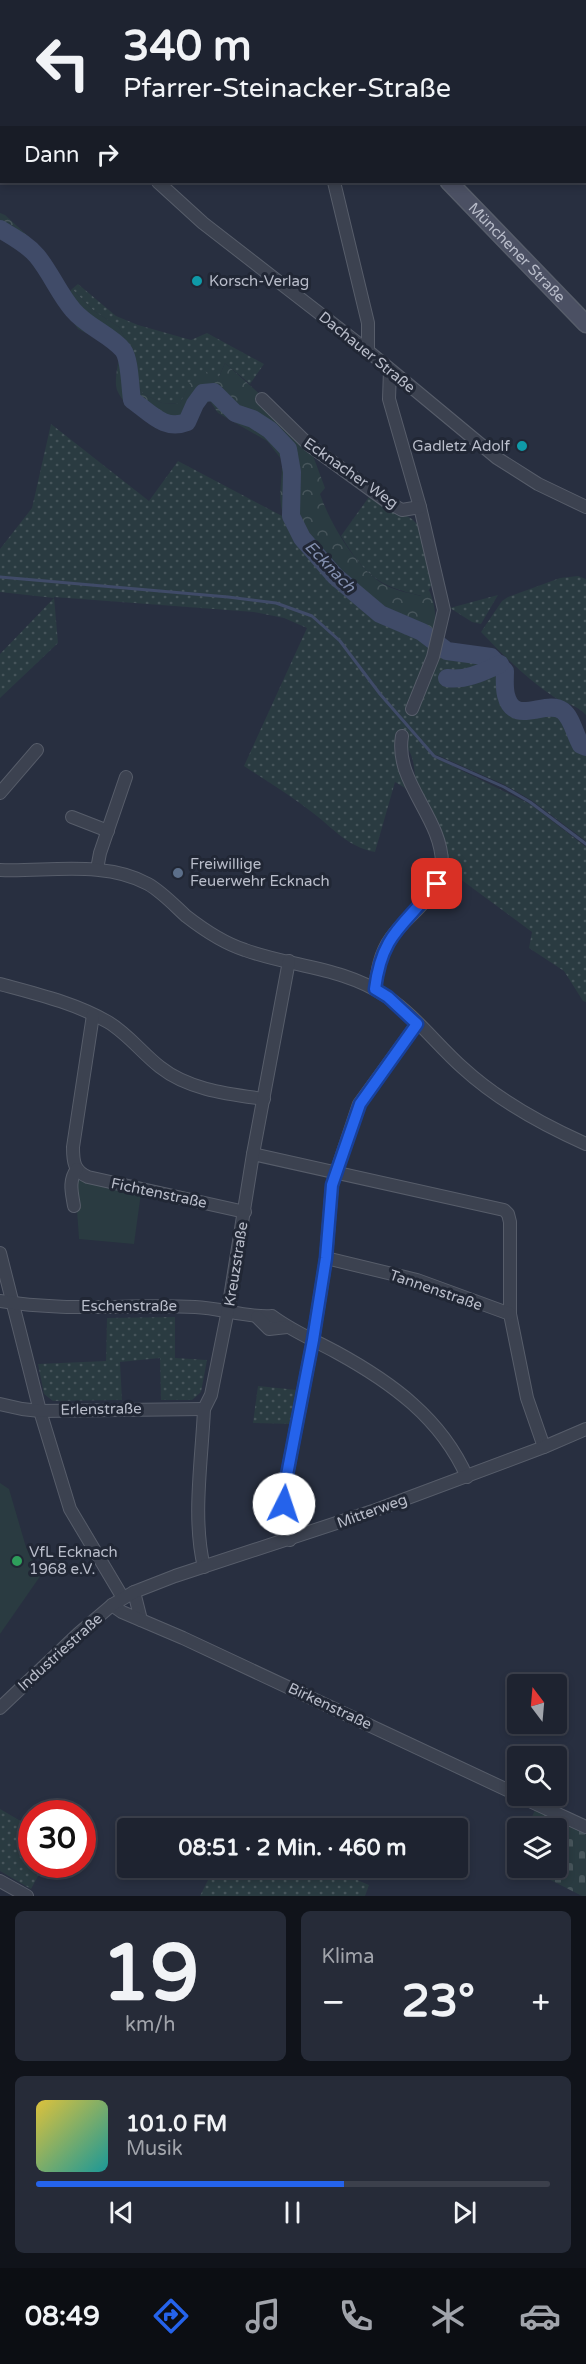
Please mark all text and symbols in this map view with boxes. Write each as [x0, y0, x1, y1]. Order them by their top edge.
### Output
text: 340 m [123, 21, 252, 72]
icon: left [24, 24, 102, 102]
text: Pfarrer-Steinacker-Straße [123, 72, 451, 105]
icon: right [91, 138, 124, 171]
text: Dann [24, 142, 79, 168]
street label: Münchener Straße [465, 199, 569, 306]
place label: Korsch-Verlag [209, 272, 309, 290]
marker: Korsch-Verlag [190, 274, 204, 288]
street label: Dachauer Straße [315, 308, 419, 396]
street label: Ecknacher Weg [300, 434, 402, 512]
place label: Gadletz Adolf [412, 437, 510, 455]
marker: Gadletz Adolf [515, 439, 529, 453]
water label: Ecknach [300, 537, 360, 598]
place label: Freiwillige Feuerwehr Ecknach [190, 855, 330, 890]
pin [411, 858, 462, 909]
marker: Freiwillige Feuerwehr Ecknach [171, 866, 185, 880]
icon: arrive [420, 867, 453, 900]
street label: Fichtenstraße [109, 1174, 209, 1212]
street label: Kreuzstraße [220, 1220, 252, 1308]
street label: Tannenstraße [387, 1266, 485, 1314]
street label: Eschenstraße [81, 1297, 177, 1315]
street label: Erlenstraße [60, 1399, 142, 1419]
position arrow [252, 1472, 316, 1536]
street label: Mitterweg [334, 1490, 410, 1532]
place label: VfL Ecknach 1968 e.V. [29, 1543, 118, 1578]
marker: VfL Ecknach 1968 e.V. [10, 1554, 24, 1568]
street label: Industriestraße [14, 1609, 106, 1695]
north arrow [507, 1674, 567, 1734]
map controls [507, 1674, 567, 1878]
street label: Birkenstraße [285, 1679, 375, 1733]
button: search [507, 1746, 567, 1806]
speed limit sign: 30 [18, 1800, 96, 1878]
button: layers [507, 1818, 567, 1878]
text: 08:51 · 2 Min. · 460 m [179, 1835, 406, 1861]
text: 19 [101, 1927, 199, 2021]
text: Klima [322, 1945, 374, 1969]
text: 23° [401, 1975, 475, 2029]
text: − [322, 1983, 345, 2022]
text: + [531, 1983, 550, 2022]
text: km/h [125, 2013, 175, 2037]
text: 101.0 FM [126, 2111, 227, 2137]
text: Musik [126, 2137, 183, 2161]
icon: previous [105, 2196, 138, 2229]
icon: pause [276, 2196, 309, 2229]
icon: next [448, 2196, 481, 2229]
icon: directions [150, 2295, 192, 2337]
icon: music [242, 2295, 284, 2337]
icon: phone [335, 2295, 377, 2337]
icon: climate [427, 2295, 469, 2337]
icon: car [519, 2295, 561, 2337]
text: 08:49 [25, 2300, 100, 2333]

